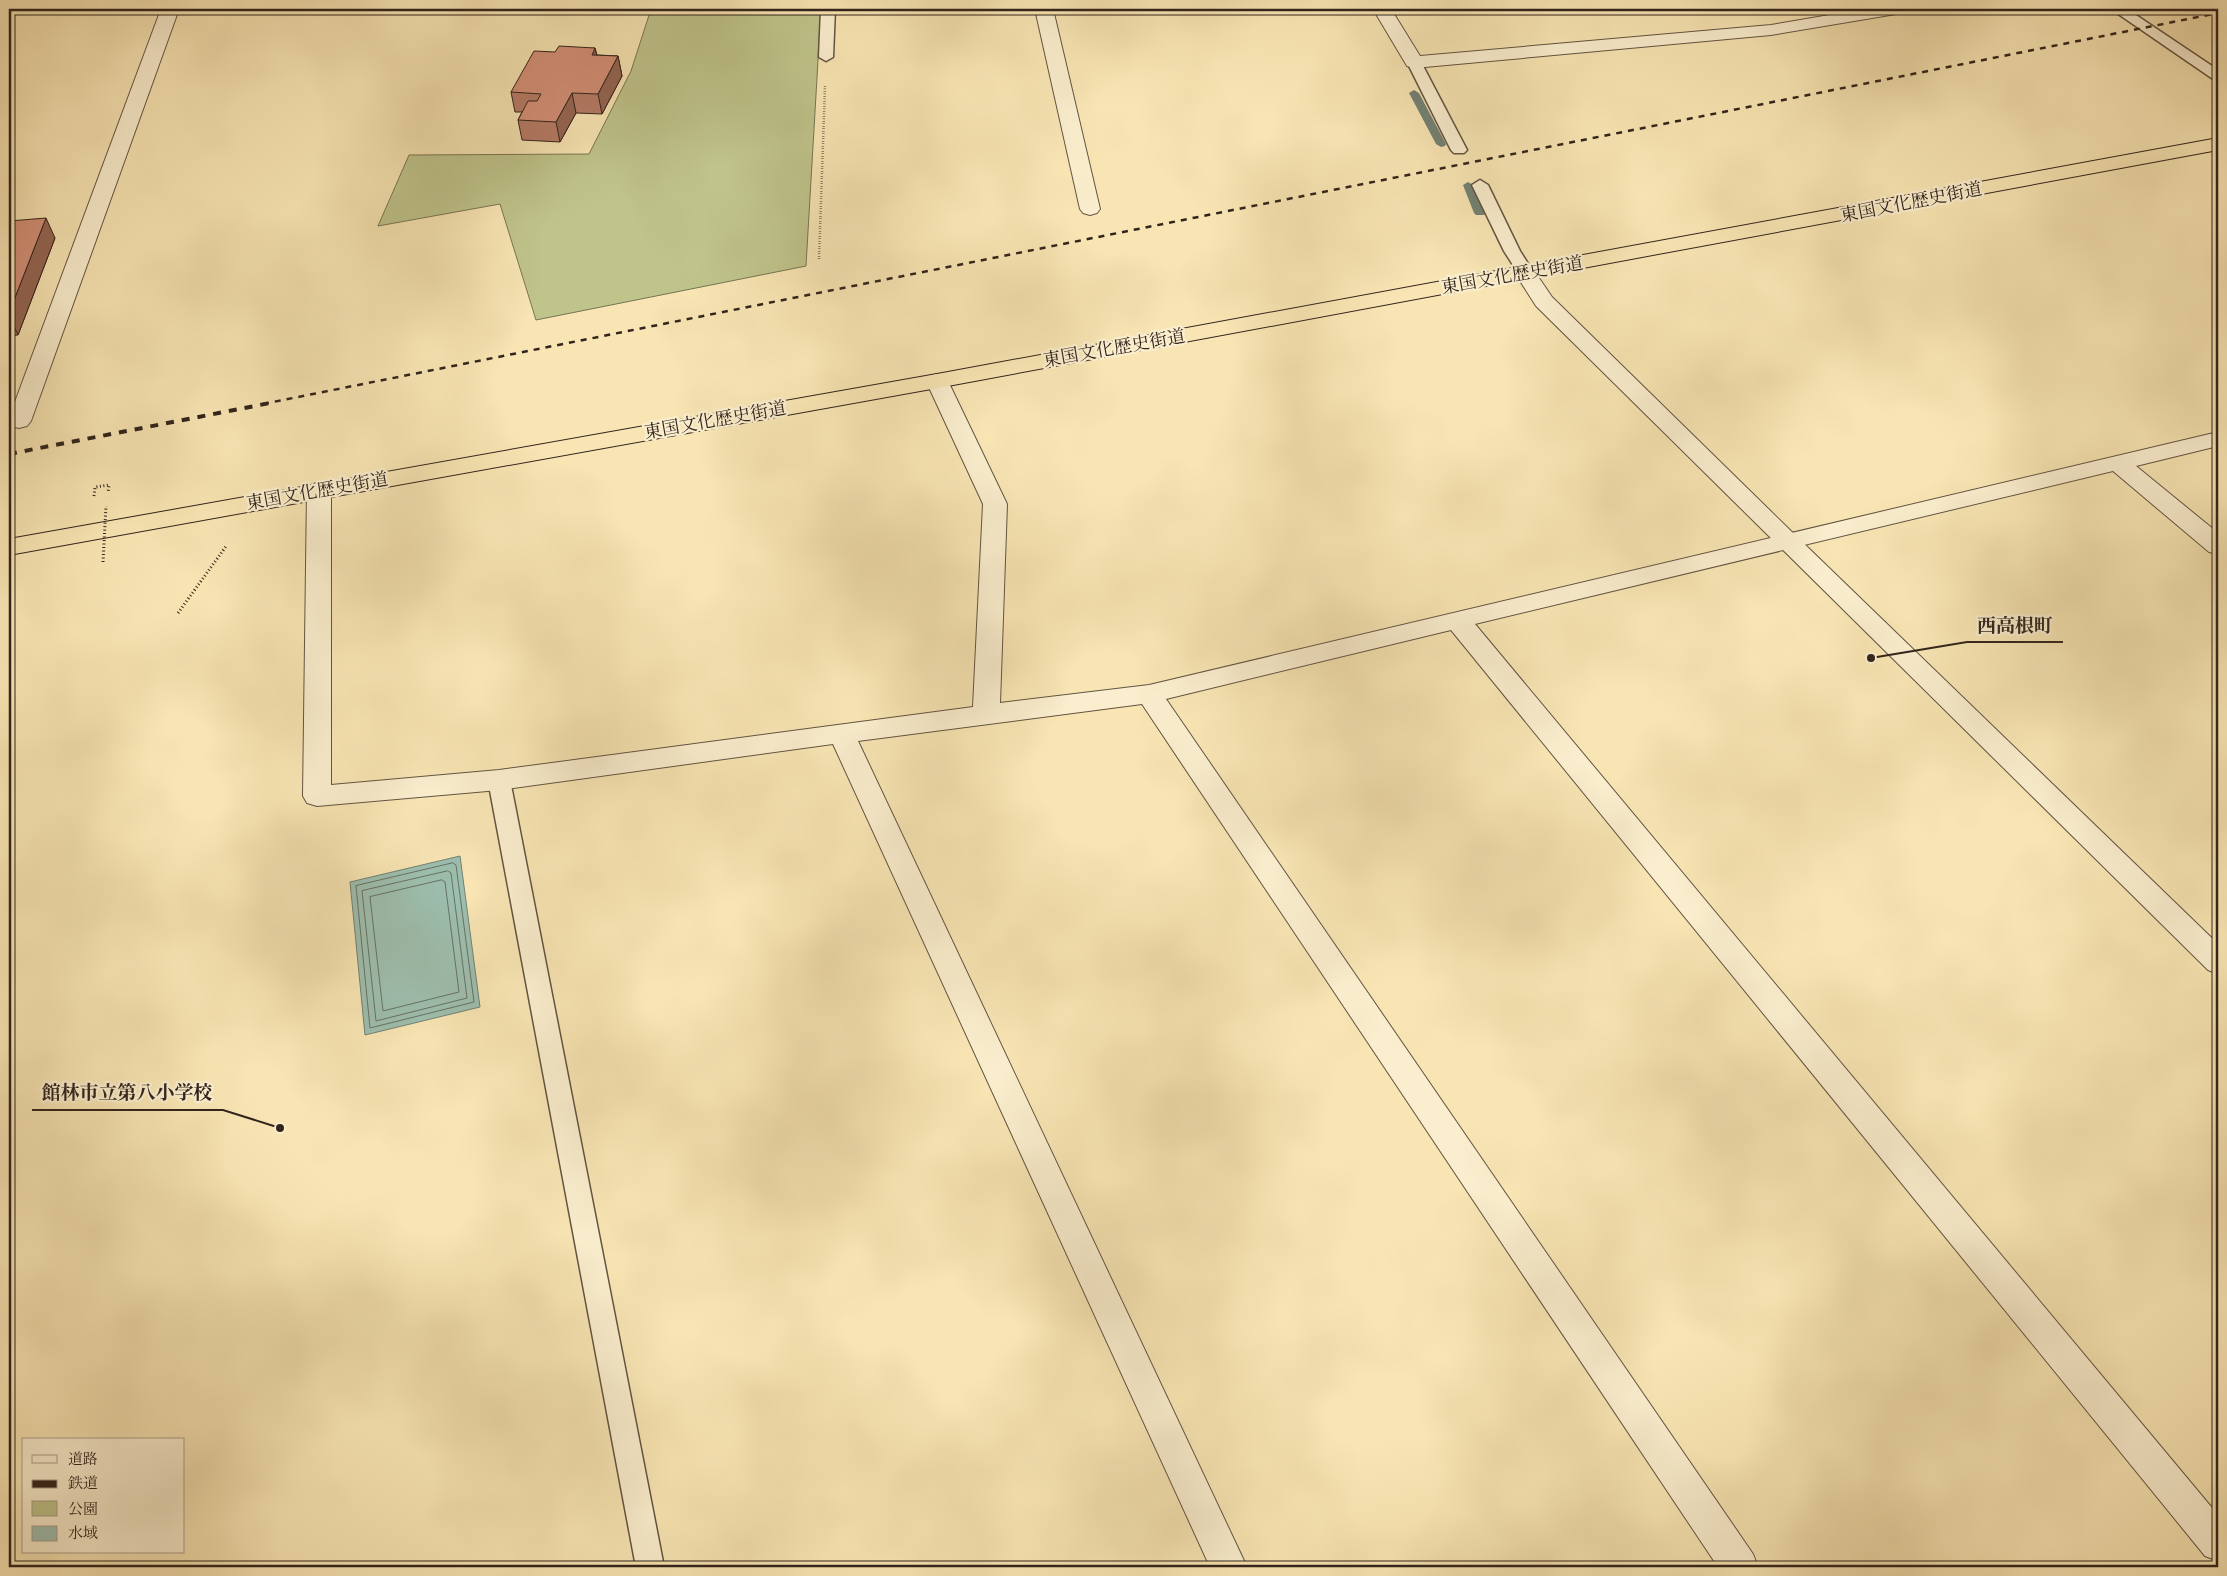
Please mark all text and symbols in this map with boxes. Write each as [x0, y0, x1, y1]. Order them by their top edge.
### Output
street label: 東国文化歴史街道 [1838, 177, 1984, 227]
street label: 東国文化歴史街道 [1439, 252, 1585, 298]
street label: 東国文化歴史街道 [1041, 325, 1187, 371]
street label: 東国文化歴史街道 [642, 397, 788, 443]
street label: 東国文化歴史街道 [244, 468, 390, 514]
callout: 西高根町 [1967, 608, 2063, 642]
text: 西高根町 [1977, 614, 2053, 637]
callout: 館林市立第八小学校 [32, 1076, 223, 1110]
text: 館林市立第八小学校 [41, 1081, 213, 1104]
legend [22, 1438, 185, 1554]
text: 道路 [68, 1449, 98, 1468]
text: 鉄道 [68, 1473, 98, 1492]
text: 公園 [68, 1499, 98, 1518]
text: 水域 [68, 1523, 98, 1542]

